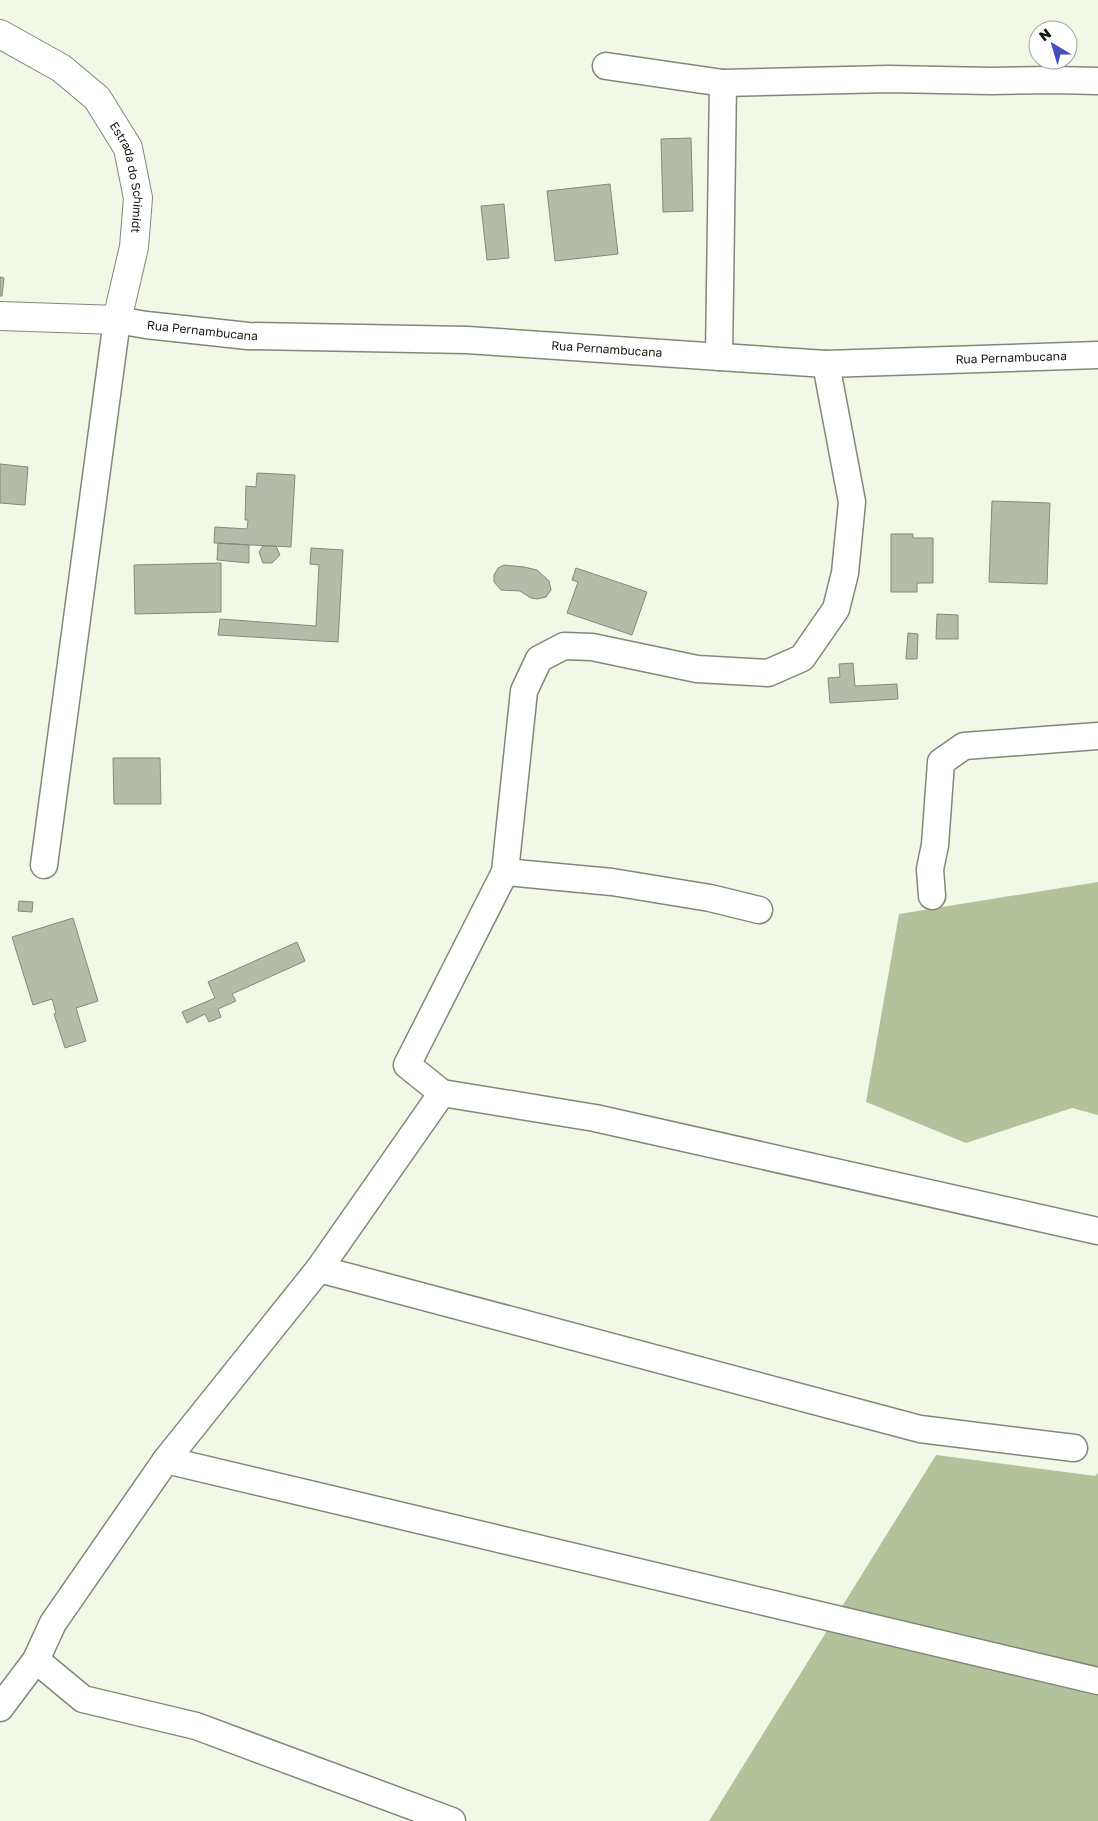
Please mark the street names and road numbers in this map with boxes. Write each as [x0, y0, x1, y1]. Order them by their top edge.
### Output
street label: Estrada do Schimidt [107, 119, 146, 234]
street label: Rua Pernambucana [146, 317, 258, 343]
street label: Rua Pernambucana [551, 338, 663, 360]
street label: Rua Pernambucana [955, 348, 1067, 367]

